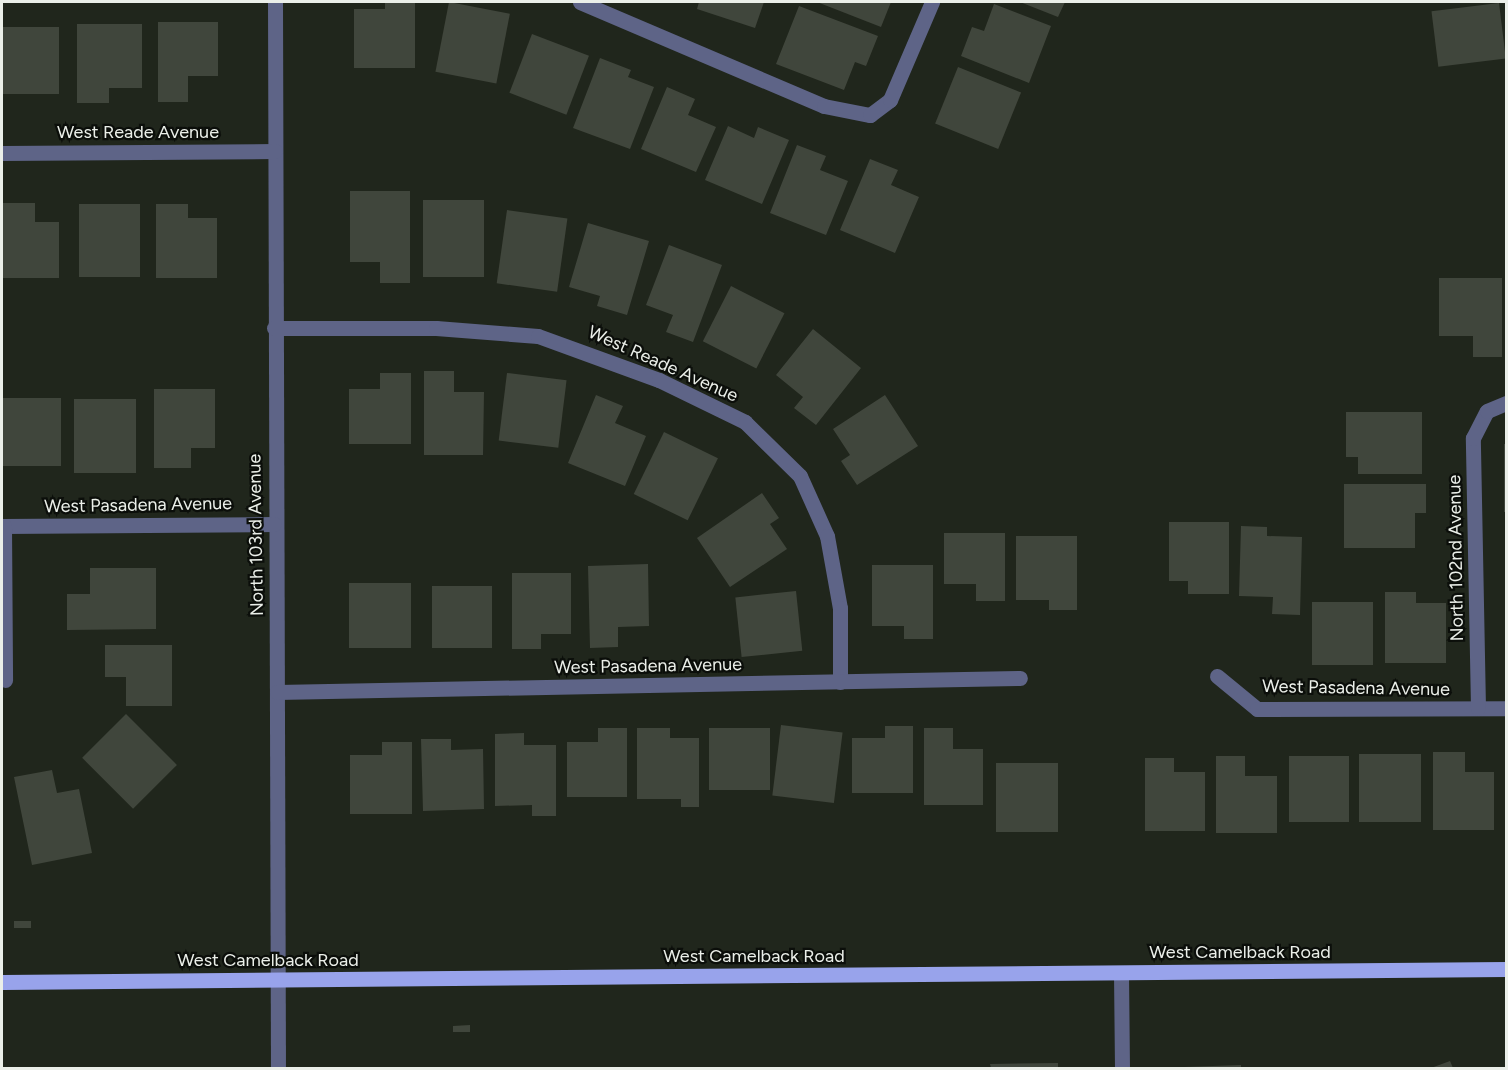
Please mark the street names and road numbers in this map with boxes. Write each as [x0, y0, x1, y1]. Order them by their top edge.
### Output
street label: West Reade Avenue [57, 121, 219, 143]
street label: West Reade Avenue [585, 321, 741, 407]
street label: North 103rd Avenue [244, 454, 268, 616]
street label: North 102nd Avenue [1444, 474, 1468, 642]
street label: West Pasadena Avenue [44, 493, 232, 517]
street label: West Pasadena Avenue [554, 654, 742, 678]
street label: West Pasadena Avenue [1262, 676, 1450, 700]
street label: West Camelback Road [1149, 941, 1331, 963]
street label: West Camelback Road [663, 945, 845, 967]
street label: West Camelback Road [177, 949, 359, 971]

